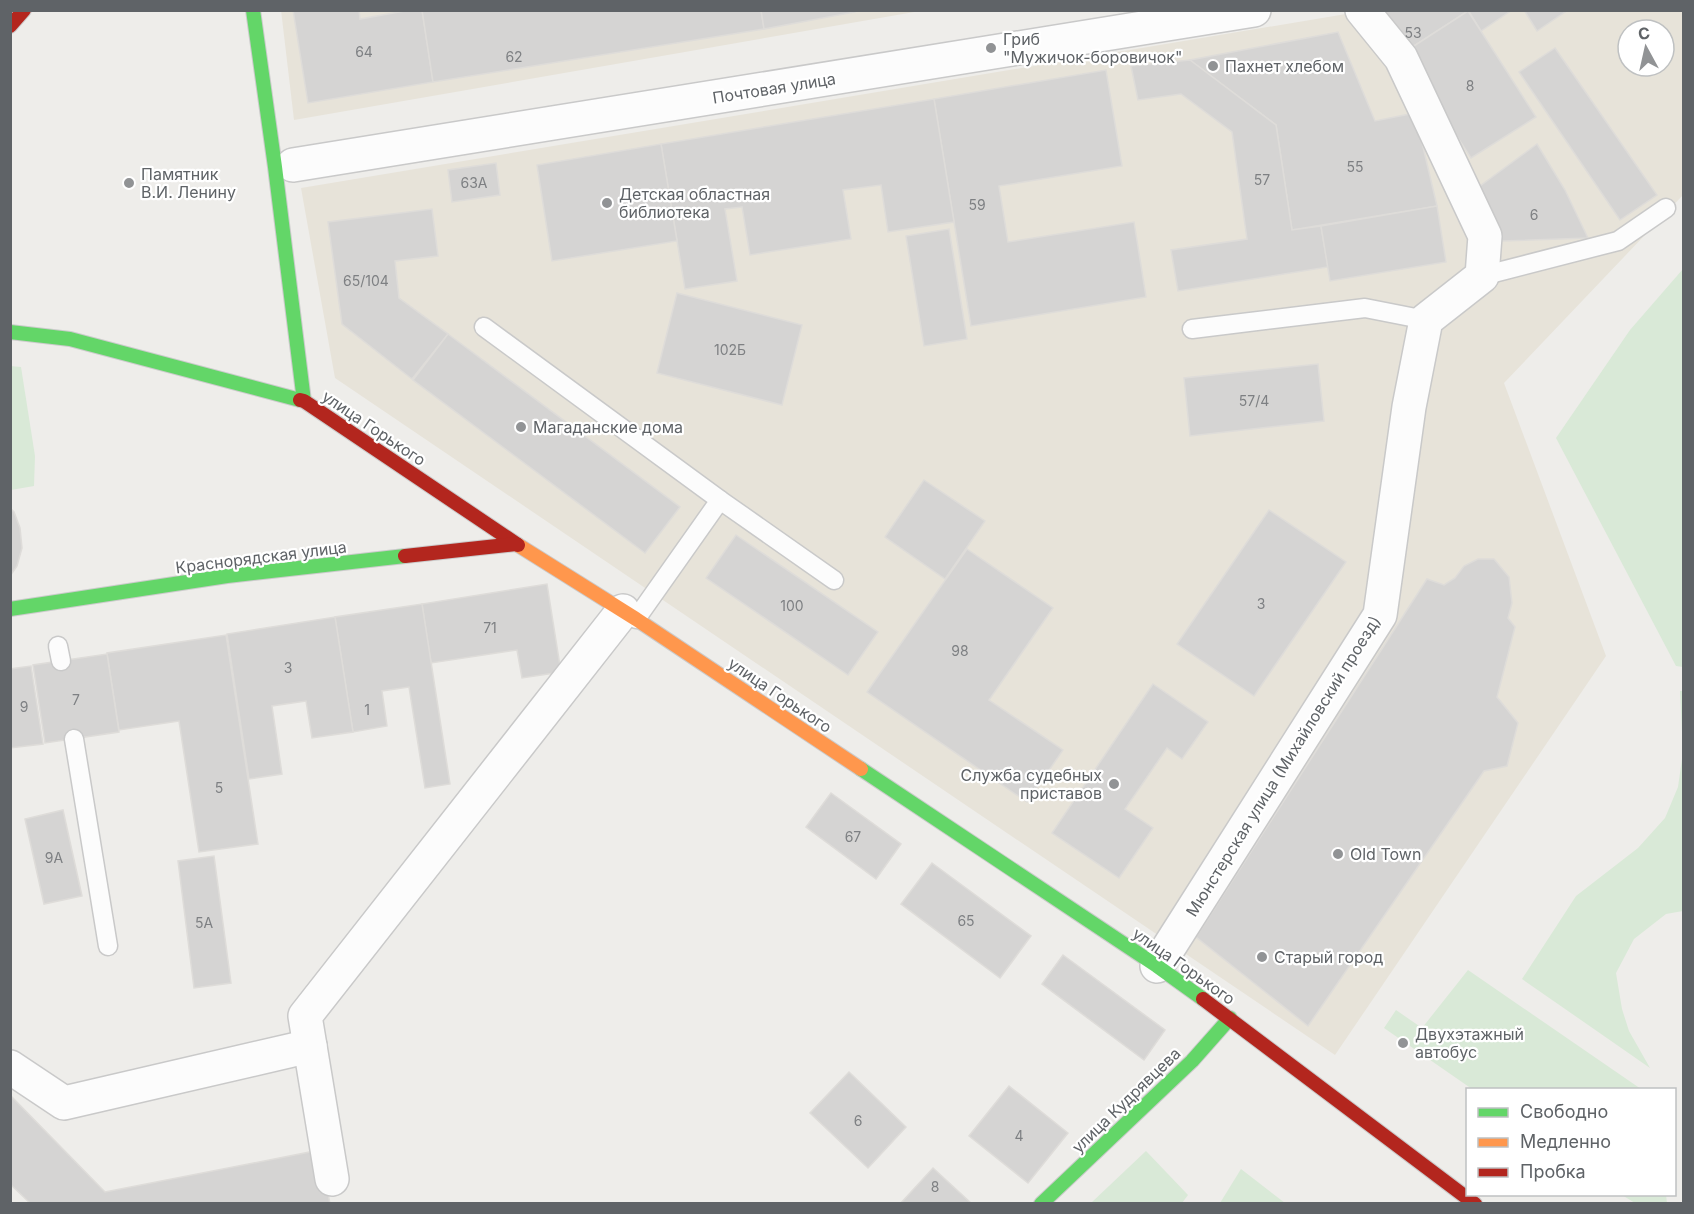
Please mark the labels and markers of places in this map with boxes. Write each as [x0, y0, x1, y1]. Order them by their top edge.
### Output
place label: Гриб "Мужичок-боровичок" [1003, 29, 1182, 67]
marker: Гриб "Мужичок-боровичок" [984, 41, 998, 55]
place label: Пахнет хлебом [1225, 56, 1344, 76]
marker: Пахнет хлебом [1206, 59, 1220, 73]
place label: Памятник В.И. Ленину [141, 164, 236, 202]
marker: Памятник В.И. Ленину [122, 176, 136, 190]
place label: Детская областная библиотека [619, 184, 770, 222]
marker: Детская областная библиотека [600, 196, 614, 210]
place label: Магаданские дома [533, 417, 683, 437]
marker: Магаданские дома [514, 420, 528, 434]
place label: Служба судебных приставов [961, 765, 1102, 803]
marker: Служба судебных приставов [1107, 777, 1121, 791]
place label: Old Town [1350, 844, 1421, 864]
marker: Old Town [1331, 847, 1345, 861]
place label: Старый город [1274, 947, 1383, 967]
marker: Старый город [1255, 950, 1269, 964]
place label: Двухэтажный автобус [1415, 1024, 1524, 1062]
marker: Двухэтажный автобус [1396, 1036, 1410, 1050]

